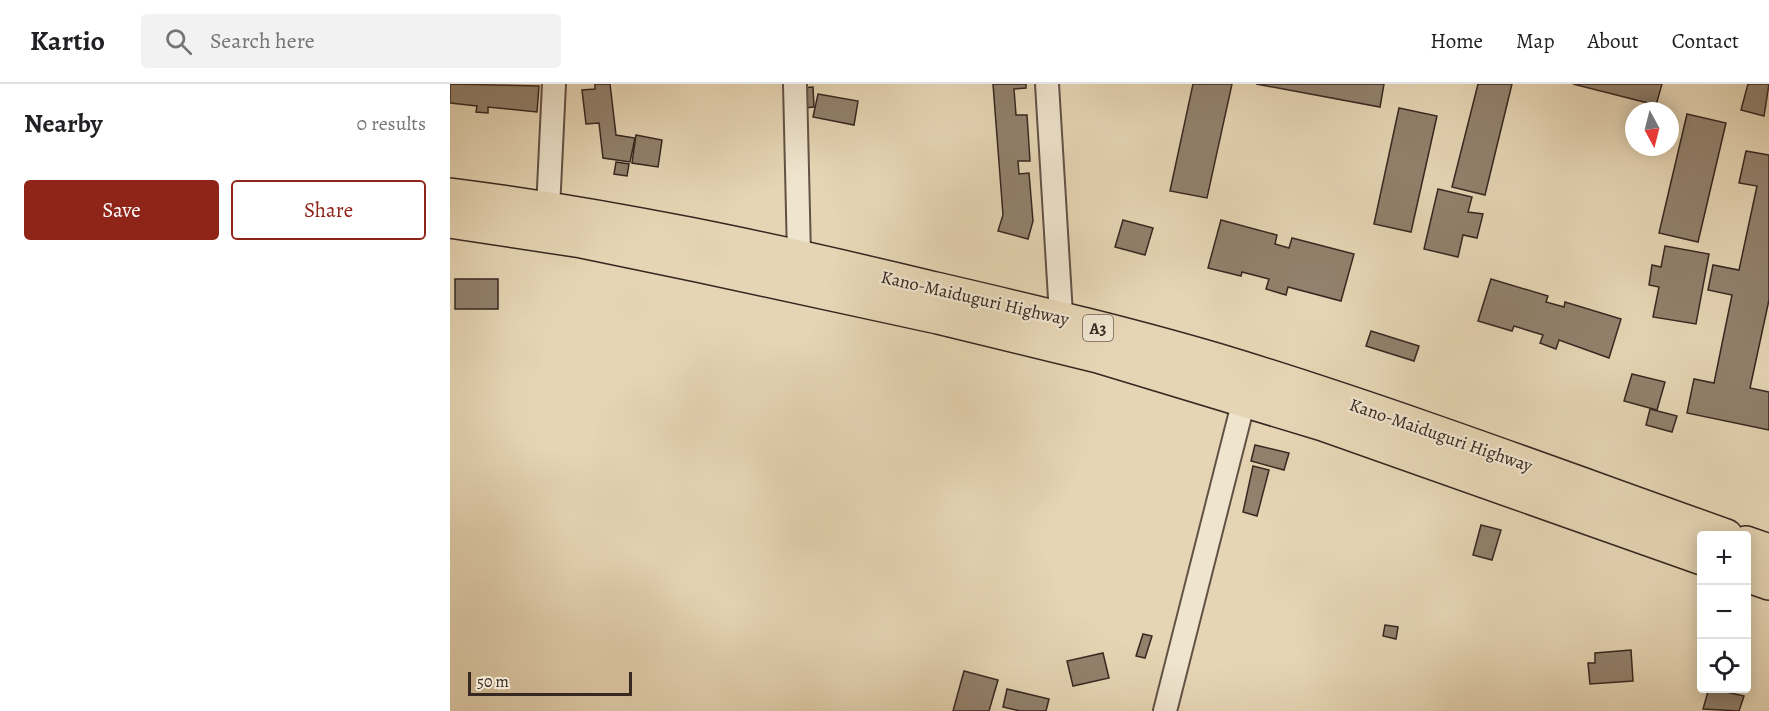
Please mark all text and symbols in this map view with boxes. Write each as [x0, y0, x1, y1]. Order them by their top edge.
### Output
search box [141, 14, 561, 68]
text: Kartio [30, 22, 105, 60]
icon: search [162, 25, 195, 58]
text: Search here [210, 26, 315, 56]
text: Home [1430, 27, 1483, 55]
text: Map [1516, 27, 1554, 55]
text: About [1587, 27, 1639, 55]
text: Contact [1672, 27, 1739, 55]
north arrow [1625, 102, 1679, 156]
text: Nearby [24, 106, 103, 141]
text: 0 results [357, 110, 426, 137]
button: Save [24, 180, 219, 240]
button: Share [231, 180, 426, 240]
street label: Kano-Maiduguri Highway [879, 265, 1072, 332]
road number: A3 [1083, 315, 1113, 341]
street label: Kano-Maiduguri Highway [1346, 392, 1537, 478]
map controls [1697, 531, 1751, 693]
button: + [1697, 531, 1751, 585]
button: − [1697, 585, 1751, 639]
button: locate [1697, 639, 1751, 693]
scale bar [468, 669, 632, 696]
text: 50 m [477, 671, 509, 693]

